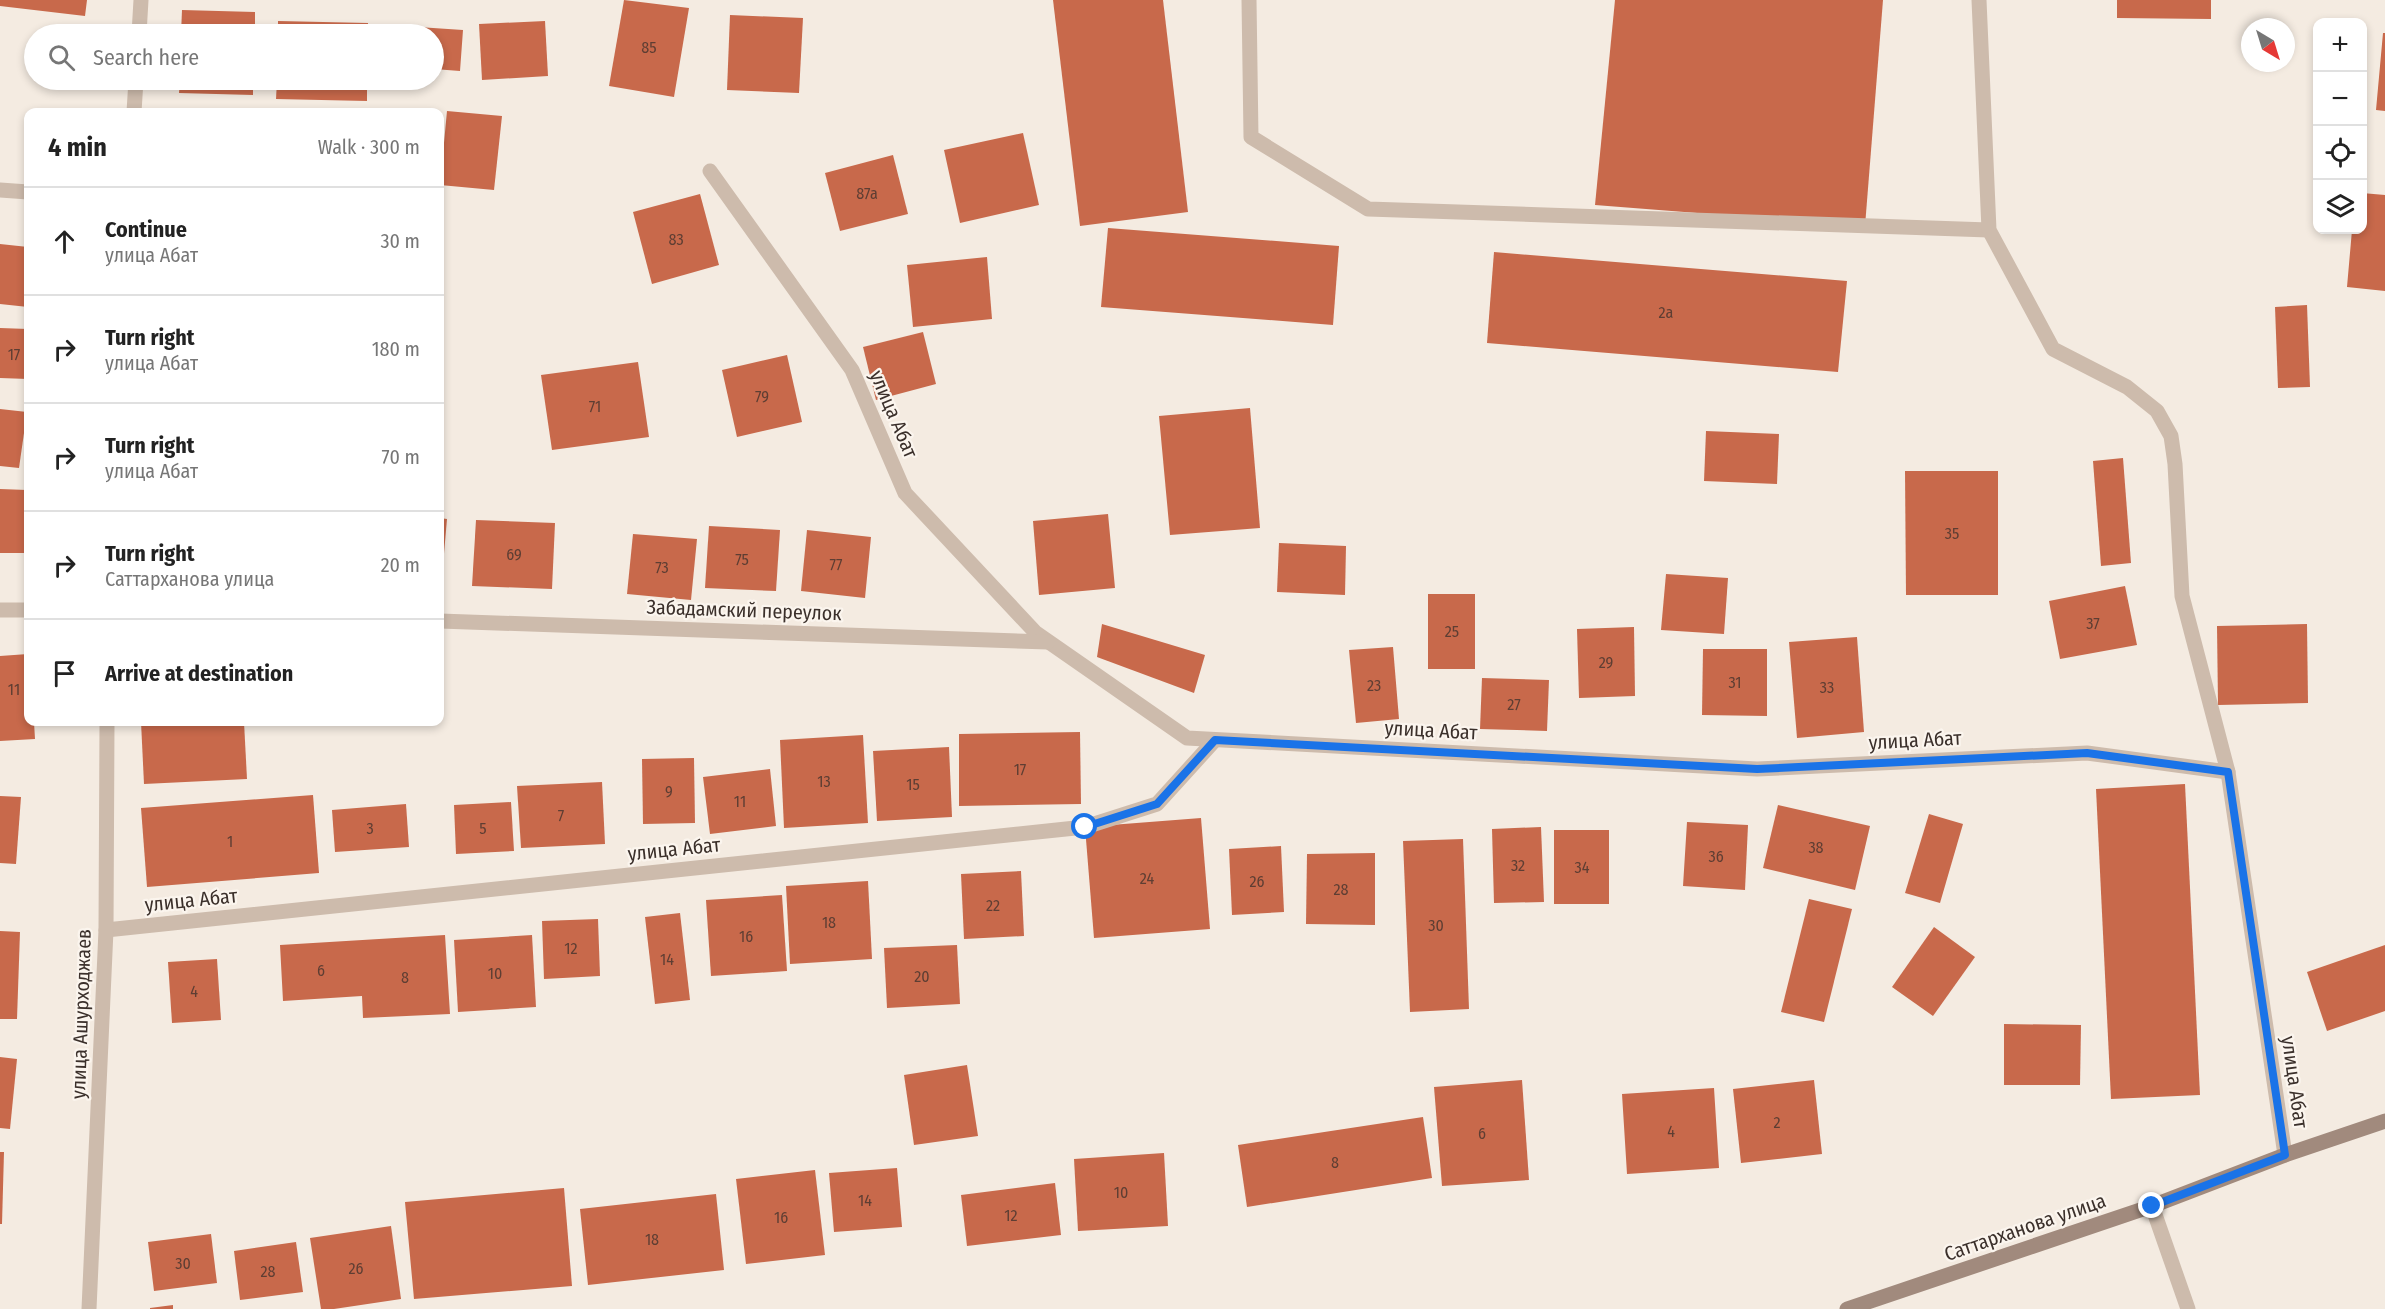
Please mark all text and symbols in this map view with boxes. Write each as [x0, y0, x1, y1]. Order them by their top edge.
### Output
north arrow [2241, 18, 2295, 72]
map controls [2313, 18, 2367, 234]
button: + [2313, 18, 2367, 72]
search box [24, 24, 444, 90]
house number: 85 [641, 38, 657, 57]
icon: search [45, 41, 78, 74]
text: Search here [93, 44, 199, 71]
button: − [2313, 72, 2367, 126]
button: locate [2313, 126, 2367, 180]
text: 4 min [48, 132, 107, 163]
text: Walk · 300 m [318, 135, 420, 159]
button: layers [2313, 180, 2367, 234]
house number: 87а [856, 184, 878, 203]
text: Continue [105, 216, 187, 243]
icon: ahead [48, 225, 81, 258]
text: 30 m [380, 229, 420, 253]
house number: 83 [668, 230, 684, 249]
text: улица Абат [105, 243, 198, 267]
house number: 2а [1659, 303, 1674, 322]
text: Turn right [105, 324, 194, 351]
icon: right [48, 333, 81, 366]
text: 180 m [372, 337, 420, 361]
house number: 17 [8, 345, 21, 364]
text: улица Абат [105, 351, 198, 375]
street label: улица Абат [865, 366, 924, 462]
house number: 79 [755, 387, 769, 406]
house number: 71 [589, 397, 601, 416]
text: Turn right [105, 432, 194, 459]
icon: right [48, 441, 81, 474]
text: 70 m [382, 445, 420, 469]
text: улица Абат [105, 459, 198, 483]
house number: 35 [1945, 524, 1959, 543]
text: Turn right [105, 540, 194, 567]
house number: 69 [506, 545, 522, 564]
icon: right [48, 549, 81, 582]
house number: 75 [735, 550, 749, 569]
text: 20 m [381, 553, 420, 577]
house number: 77 [829, 555, 843, 574]
house number: 73 [655, 558, 669, 577]
text: Саттарханова улица [105, 567, 274, 591]
street label: Забадамский переулок [646, 595, 843, 625]
house number: 37 [2086, 614, 2100, 633]
house number: 25 [1445, 622, 1459, 641]
house number: 29 [1599, 653, 1614, 672]
icon: arrive [48, 657, 81, 690]
text: Arrive at destination [105, 660, 293, 687]
house number: 31 [1728, 673, 1742, 692]
house number: 23 [1367, 676, 1381, 695]
house number: 33 [1820, 678, 1834, 697]
house number: 11 [8, 680, 20, 699]
house number: 27 [1507, 695, 1521, 714]
street label: улица Абат [1384, 716, 1479, 744]
street label: улица Абат [1868, 726, 1963, 754]
house number: 17 [1014, 760, 1027, 779]
house number: 13 [817, 772, 831, 791]
house number: 15 [906, 775, 920, 794]
house number: 9 [665, 782, 673, 801]
house number: 11 [734, 792, 746, 811]
house number: 7 [558, 806, 565, 825]
route start [1071, 813, 1097, 839]
house number: 3 [366, 819, 374, 838]
house number: 5 [479, 819, 487, 838]
house number: 1 [227, 832, 233, 851]
street label: улица Абат [626, 832, 722, 866]
house number: 38 [1808, 838, 1824, 857]
house number: 36 [1708, 847, 1724, 866]
house number: 32 [1511, 856, 1525, 875]
house number: 34 [1575, 858, 1590, 877]
house number: 24 [1140, 869, 1154, 888]
house number: 26 [1250, 872, 1265, 891]
house number: 28 [1333, 880, 1349, 899]
street label: улица Абат [143, 883, 239, 917]
house number: 22 [986, 896, 1000, 915]
house number: 18 [822, 913, 836, 932]
house number: 30 [1428, 916, 1444, 935]
house number: 16 [739, 927, 753, 946]
street label: улица Ашурходжаев [66, 929, 96, 1099]
house number: 12 [564, 939, 578, 958]
house number: 14 [660, 950, 674, 969]
house number: 6 [317, 961, 325, 980]
house number: 10 [488, 964, 502, 983]
house number: 20 [914, 967, 930, 986]
house number: 8 [401, 968, 409, 987]
house number: 4 [190, 982, 198, 1001]
street label: улица Абат [2277, 1034, 2313, 1131]
house number: 2 [1773, 1113, 1781, 1132]
house number: 4 [1667, 1122, 1675, 1141]
house number: 6 [1478, 1124, 1486, 1143]
house number: 8 [1331, 1153, 1339, 1172]
house number: 10 [1114, 1183, 1128, 1202]
street label: Саттарханова улица [1941, 1188, 2109, 1266]
house number: 14 [858, 1191, 872, 1210]
route end [2138, 1192, 2164, 1218]
house number: 12 [1004, 1206, 1018, 1225]
house number: 16 [774, 1208, 788, 1227]
house number: 18 [645, 1230, 659, 1249]
house number: 30 [175, 1254, 191, 1273]
house number: 26 [349, 1259, 364, 1278]
house number: 28 [260, 1262, 276, 1281]

